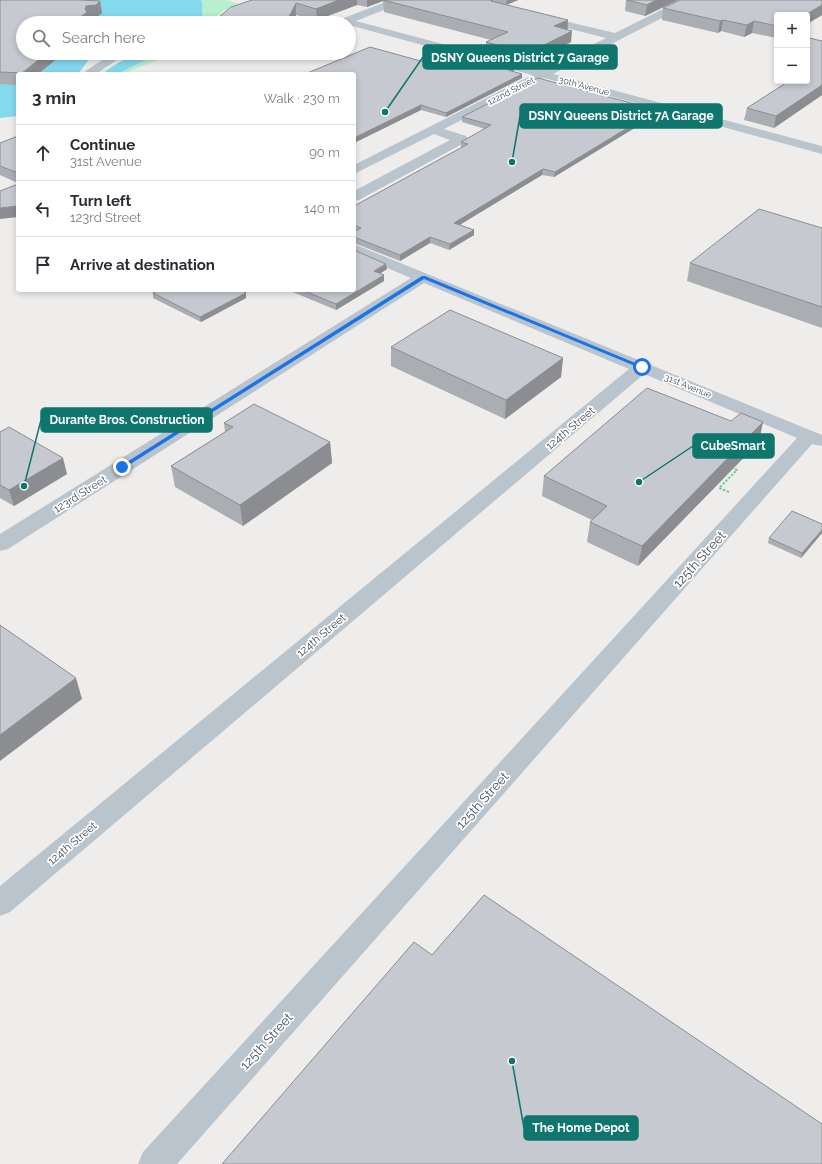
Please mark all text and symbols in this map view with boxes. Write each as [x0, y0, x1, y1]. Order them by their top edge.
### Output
map controls [774, 12, 810, 84]
button: + [774, 12, 810, 48]
search box [16, 16, 356, 60]
icon: search [30, 27, 52, 49]
text: Search here [62, 29, 145, 47]
callout: DSNY Queens District 7 Garage [423, 45, 617, 69]
button: − [774, 48, 810, 84]
text: DSNY Queens District 7 Garage [431, 51, 609, 65]
street label: 30th Avenue [558, 74, 611, 98]
street label: 122nd Street [486, 75, 536, 107]
text: 3 min [32, 88, 76, 108]
text: Walk · 230 m [264, 91, 340, 106]
callout: DSNY Queens District 7A Garage [520, 104, 722, 128]
text: DSNY Queens District 7A Garage [528, 109, 714, 123]
text: Continue [70, 136, 135, 154]
icon: ahead [32, 142, 54, 164]
text: 90 m [309, 145, 340, 160]
text: 31st Avenue [70, 154, 142, 169]
text: Turn left [70, 192, 131, 210]
icon: left [32, 198, 54, 220]
text: 140 m [304, 201, 340, 216]
text: 123rd Street [70, 210, 141, 225]
icon: arrive [32, 254, 54, 276]
text: Arrive at destination [70, 256, 215, 274]
route start [633, 358, 651, 376]
street label: 31st Avenue [663, 372, 714, 400]
street label: 124th Street [543, 404, 598, 453]
callout: Durante Bros. Construction [41, 408, 212, 432]
text: Durante Bros. Construction [49, 413, 205, 427]
callout: CubeSmart [693, 434, 774, 458]
text: CubeSmart [701, 439, 766, 453]
route end [113, 458, 131, 476]
street label: 123rd Street [51, 473, 109, 516]
street label: 125th Street [670, 528, 729, 591]
street label: 124th Street [294, 611, 349, 660]
street label: 125th Street [453, 769, 512, 832]
street label: 124th Street [45, 819, 100, 868]
street label: 125th Street [237, 1010, 296, 1073]
callout: The Home Depot [524, 1116, 638, 1140]
text: The Home Depot [532, 1121, 630, 1135]

